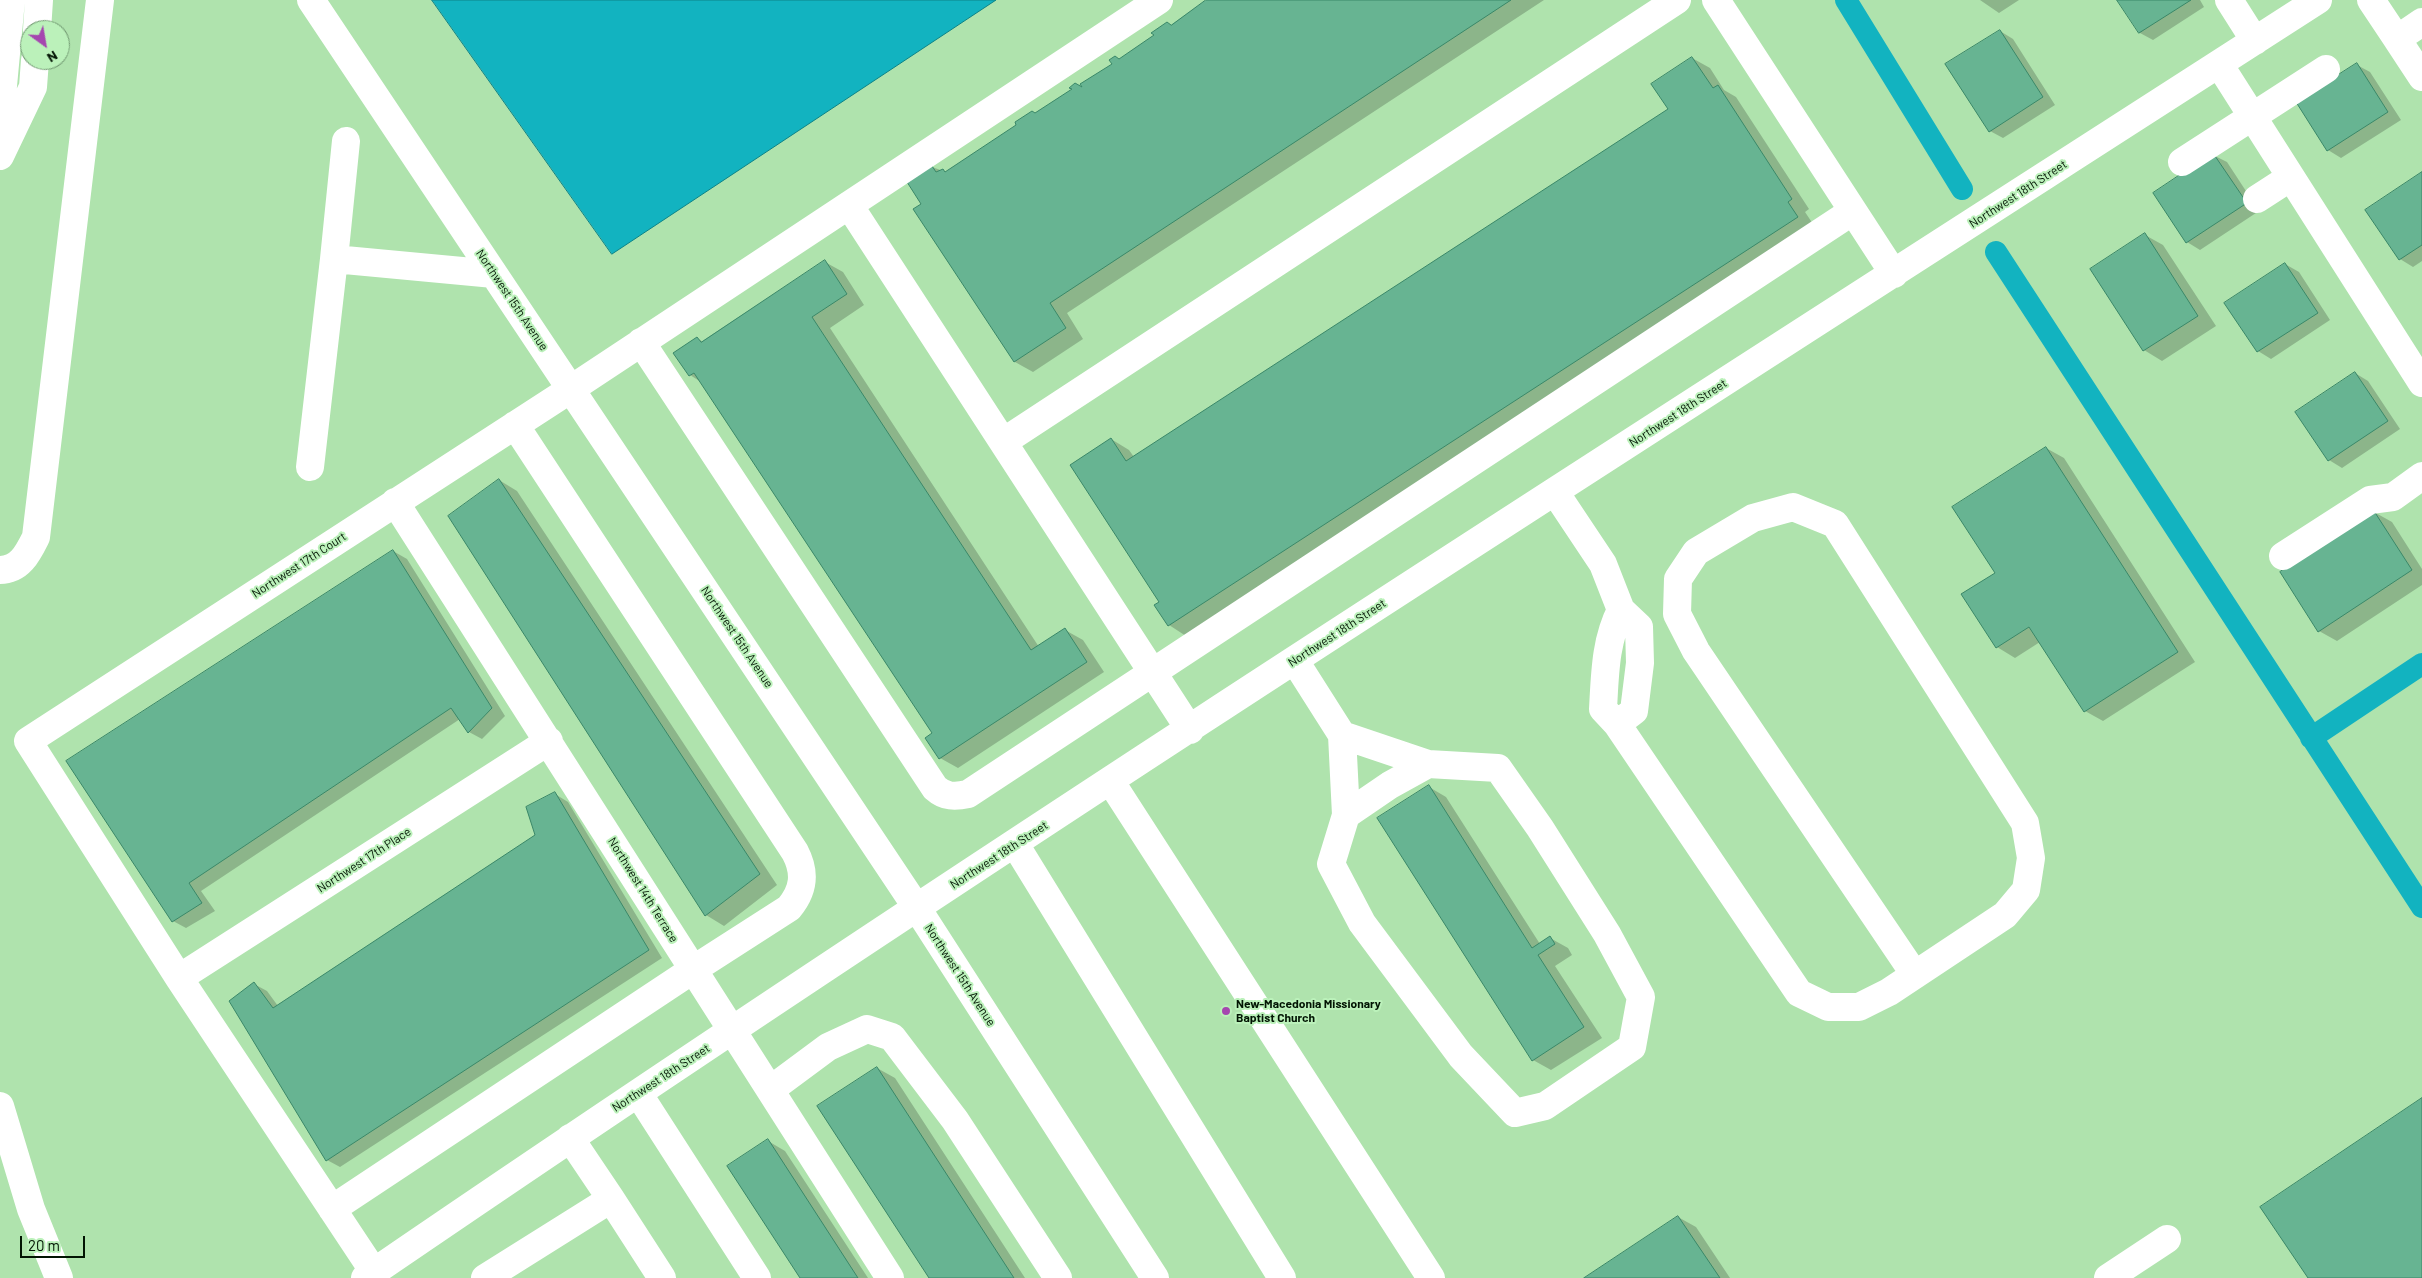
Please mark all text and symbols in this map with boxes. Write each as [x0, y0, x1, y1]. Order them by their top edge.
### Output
north arrow [20, 20, 70, 70]
text: N [44, 48, 61, 67]
street label: Northwest 18th Street [1966, 157, 2070, 231]
street label: Northwest 15th Avenue [473, 247, 551, 353]
street label: Northwest 18th Street [1626, 376, 1730, 450]
street label: Northwest 17th Court [249, 529, 349, 601]
street label: Northwest 15th Avenue [698, 584, 776, 690]
street label: Northwest 18th Street [1285, 596, 1389, 670]
street label: Northwest 18th Street [947, 818, 1051, 892]
street label: Northwest 17th Place [314, 824, 414, 896]
street label: Northwest 14th Terrace [605, 835, 681, 945]
street label: Northwest 15th Avenue [922, 921, 998, 1029]
place label: New-Macedonia Missionary Baptist Church [1236, 997, 1381, 1025]
marker: New-Macedonia Missionary Baptist Church [1220, 1005, 1232, 1017]
street label: Northwest 18th Street [609, 1041, 713, 1115]
scale bar [22, 1226, 88, 1258]
text: 20 m [28, 1236, 60, 1254]

